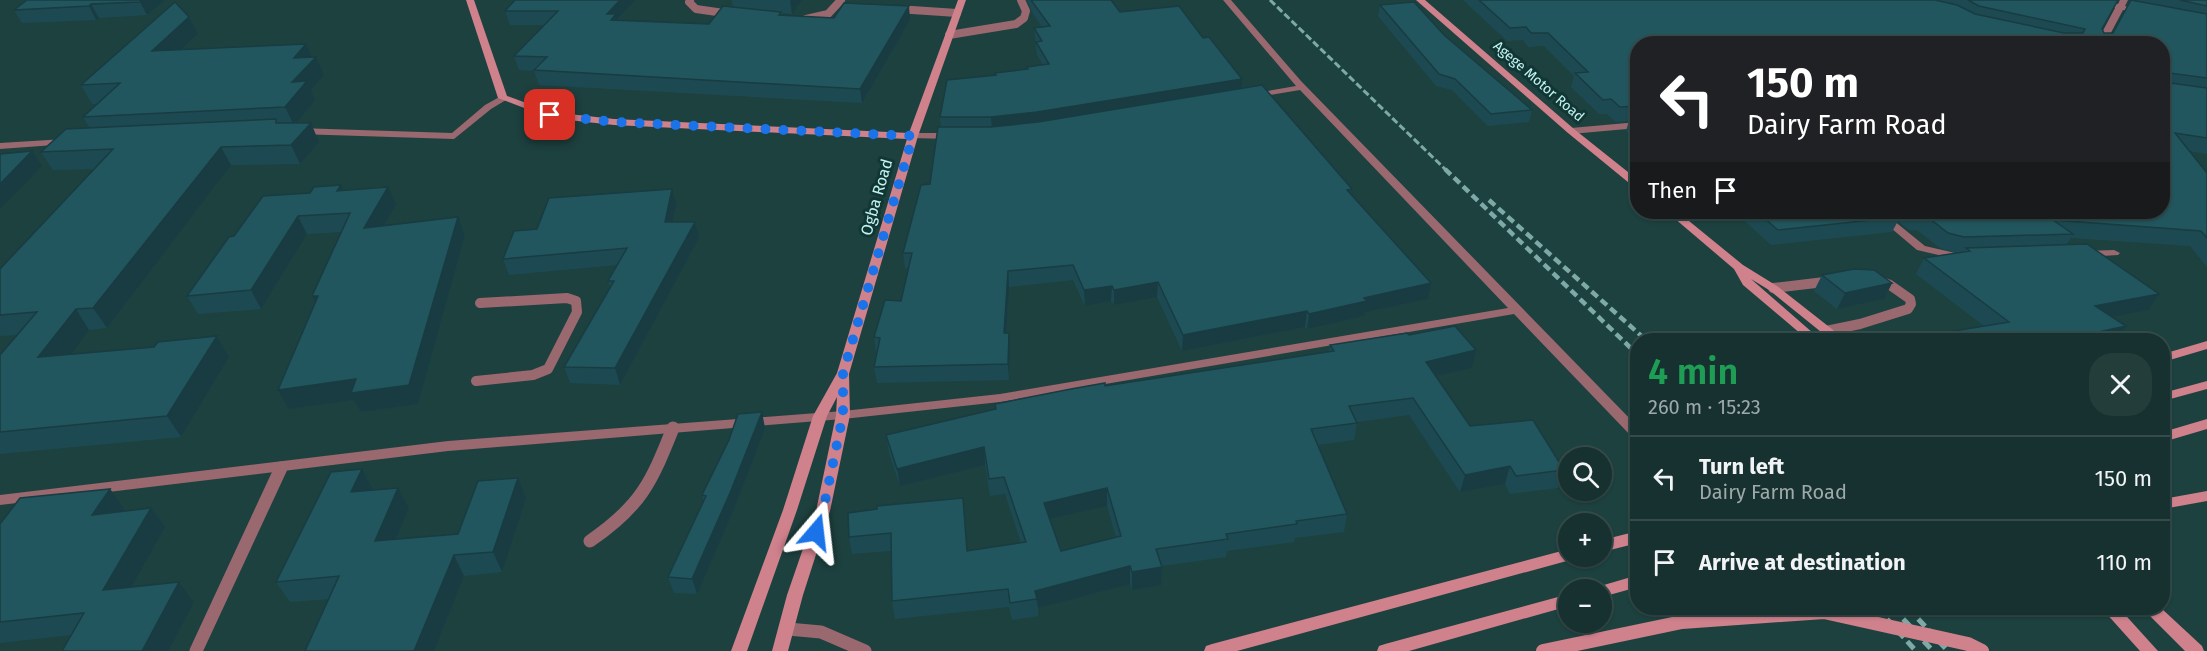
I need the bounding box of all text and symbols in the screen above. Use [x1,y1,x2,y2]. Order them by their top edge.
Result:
street label: Agege Motor Road [1490,37,1587,125]
text: 150 m [1747,58,1859,108]
icon: left [1648,60,1726,138]
pin [524,89,575,140]
icon: arrive [533,98,566,131]
text: Dairy Farm Road [1747,109,1947,141]
street label: Ogba Road [857,157,896,238]
icon: arrive [1709,174,1742,207]
text: Then [1648,177,1697,204]
text: 4 min [1648,350,1738,394]
button: close [2089,353,2152,416]
text: 260 m · 15:23 [1648,395,1761,419]
map controls [1558,447,1612,633]
button: search [1558,447,1612,501]
text: Turn left [1699,453,1784,480]
icon: left [1648,462,1681,495]
text: 150 m [2094,465,2152,492]
text: Dairy Farm Road [1699,480,1847,504]
position arrow [784,500,848,564]
button: + [1558,513,1612,567]
icon: arrive [1648,546,1681,579]
text: Arrive at destination [1699,549,1906,576]
text: 110 m [2096,549,2152,576]
button: − [1558,579,1612,633]

